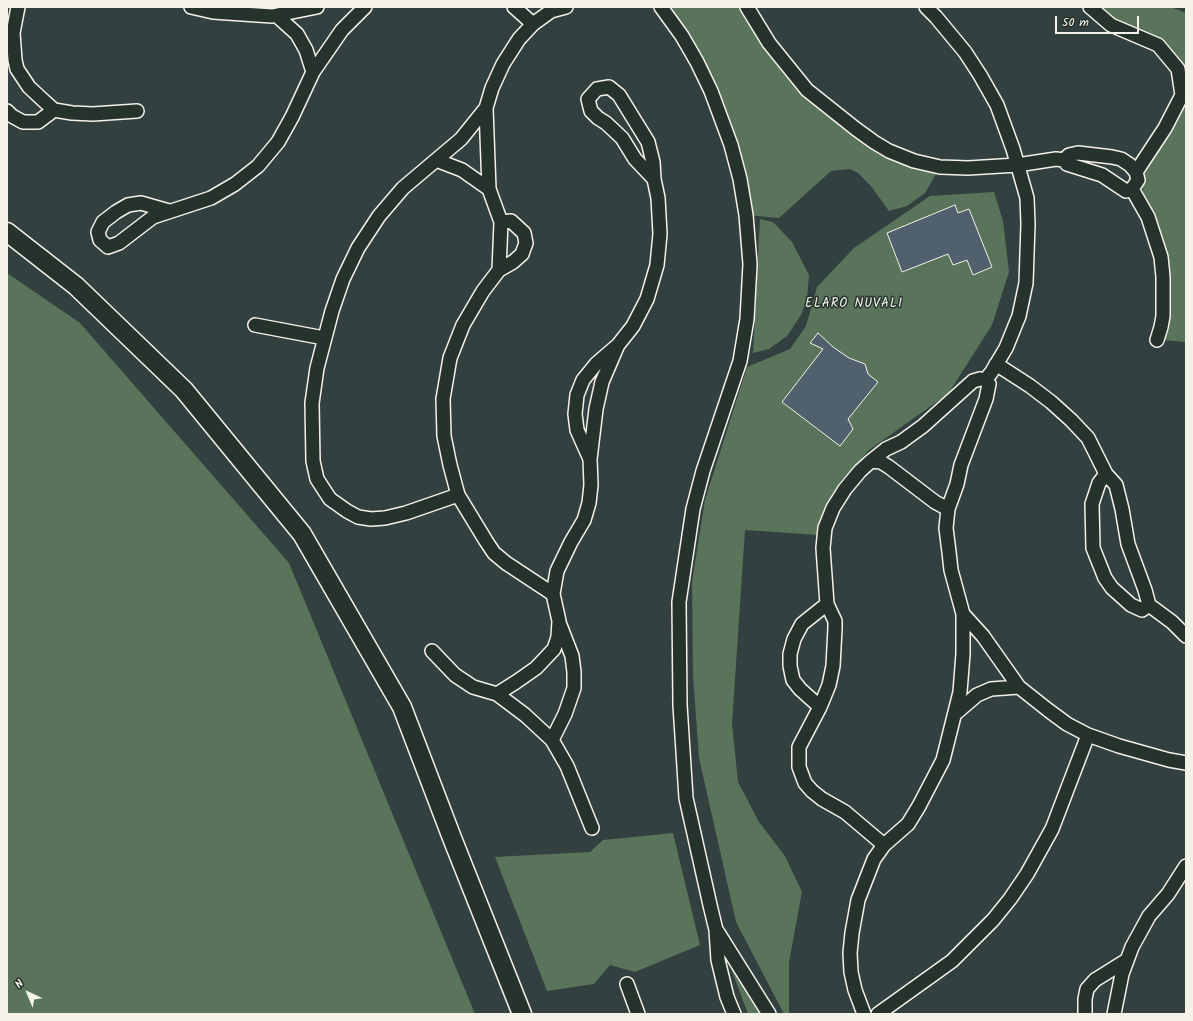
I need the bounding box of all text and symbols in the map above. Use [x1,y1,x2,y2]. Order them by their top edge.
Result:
scale bar [1057,8,1141,34]
text: 50 m [1062,13,1089,32]
district label: ELARO NUVALI [805,297,903,313]
north arrow [8,973,48,1013]
text: N [11,975,28,993]

